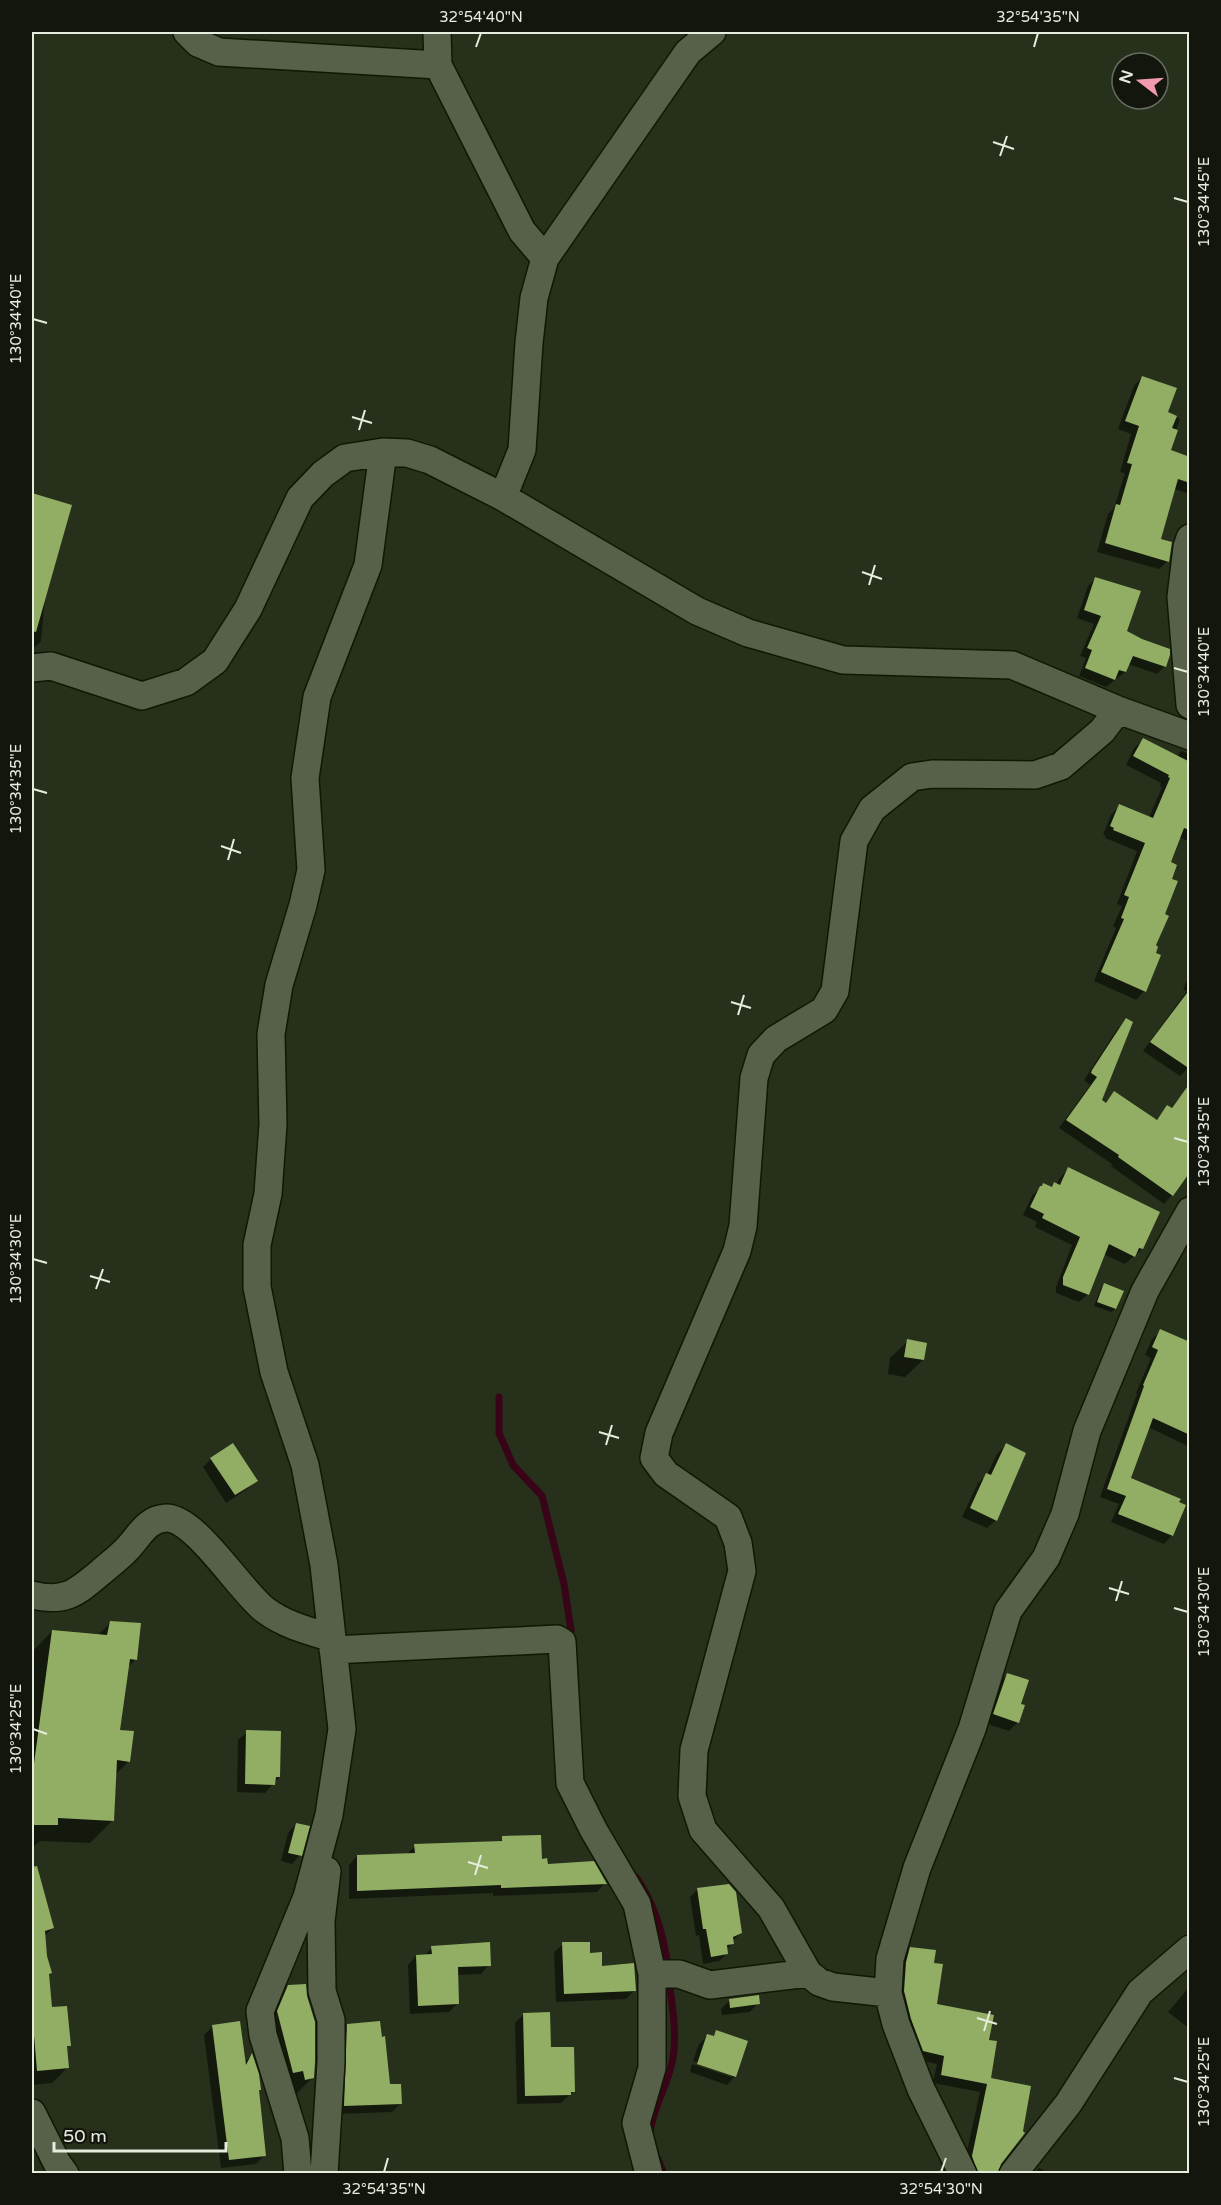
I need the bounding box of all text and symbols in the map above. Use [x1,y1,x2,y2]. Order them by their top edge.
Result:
text: 32°54'40"N [439,8,523,26]
text: 32°54'35"N [996,8,1080,26]
north arrow [1110,51,1170,111]
text: N [1115,68,1138,86]
text: 130°34'45"E [1195,157,1213,247]
text: 130°34'40"E [7,274,25,364]
text: 130°34'40"E [1195,627,1213,717]
text: 130°34'35"E [7,744,25,834]
text: 130°34'35"E [1195,1097,1213,1187]
text: 130°34'30"E [7,1214,25,1304]
text: 130°34'30"E [1195,1567,1213,1657]
text: 130°34'25"E [7,1684,25,1774]
text: 130°34'25"E [1195,2037,1213,2127]
scale bar [54,2115,226,2153]
text: 50 m [63,2125,107,2147]
text: 32°54'35"N [342,2180,426,2198]
text: 32°54'30"N [899,2180,983,2198]

